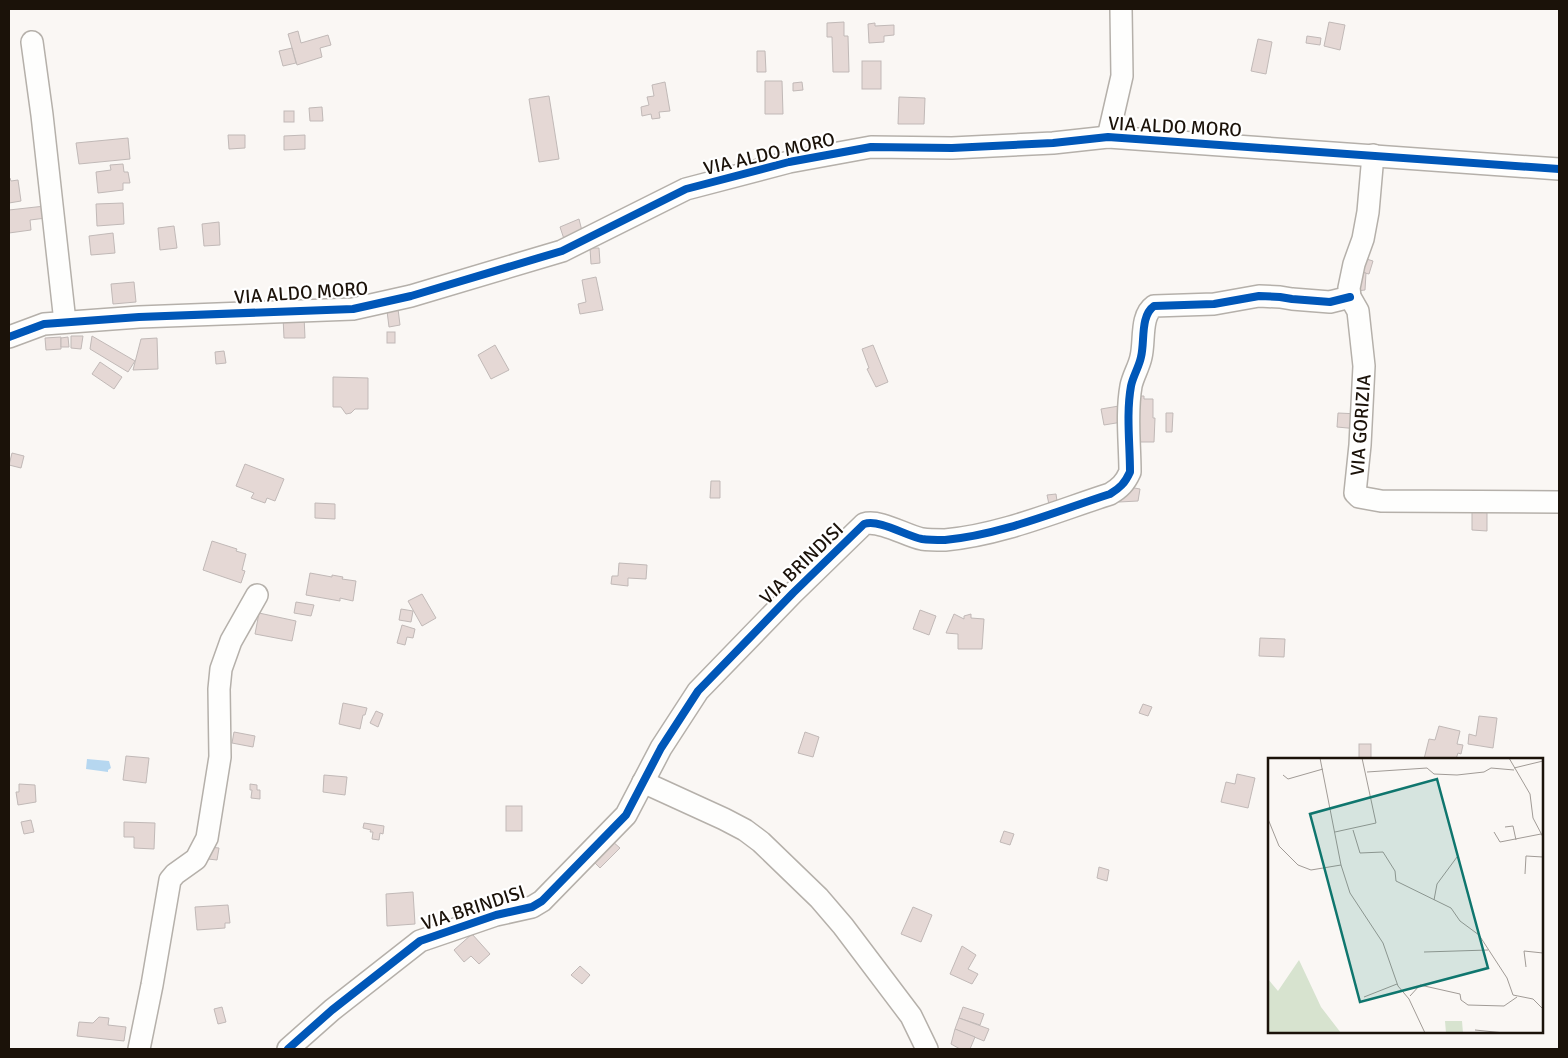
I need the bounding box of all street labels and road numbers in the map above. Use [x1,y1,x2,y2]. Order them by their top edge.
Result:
street label: VIA ALDO MORO [1107,112,1243,142]
street label: VIA ALDO MORO [701,127,837,181]
street label: VIA ALDO MORO [233,276,369,310]
street label: VIA GORIZIA [1345,373,1377,477]
street label: VIA BRINDISI [755,518,849,610]
street label: VIA BRINDISI [418,880,528,936]

